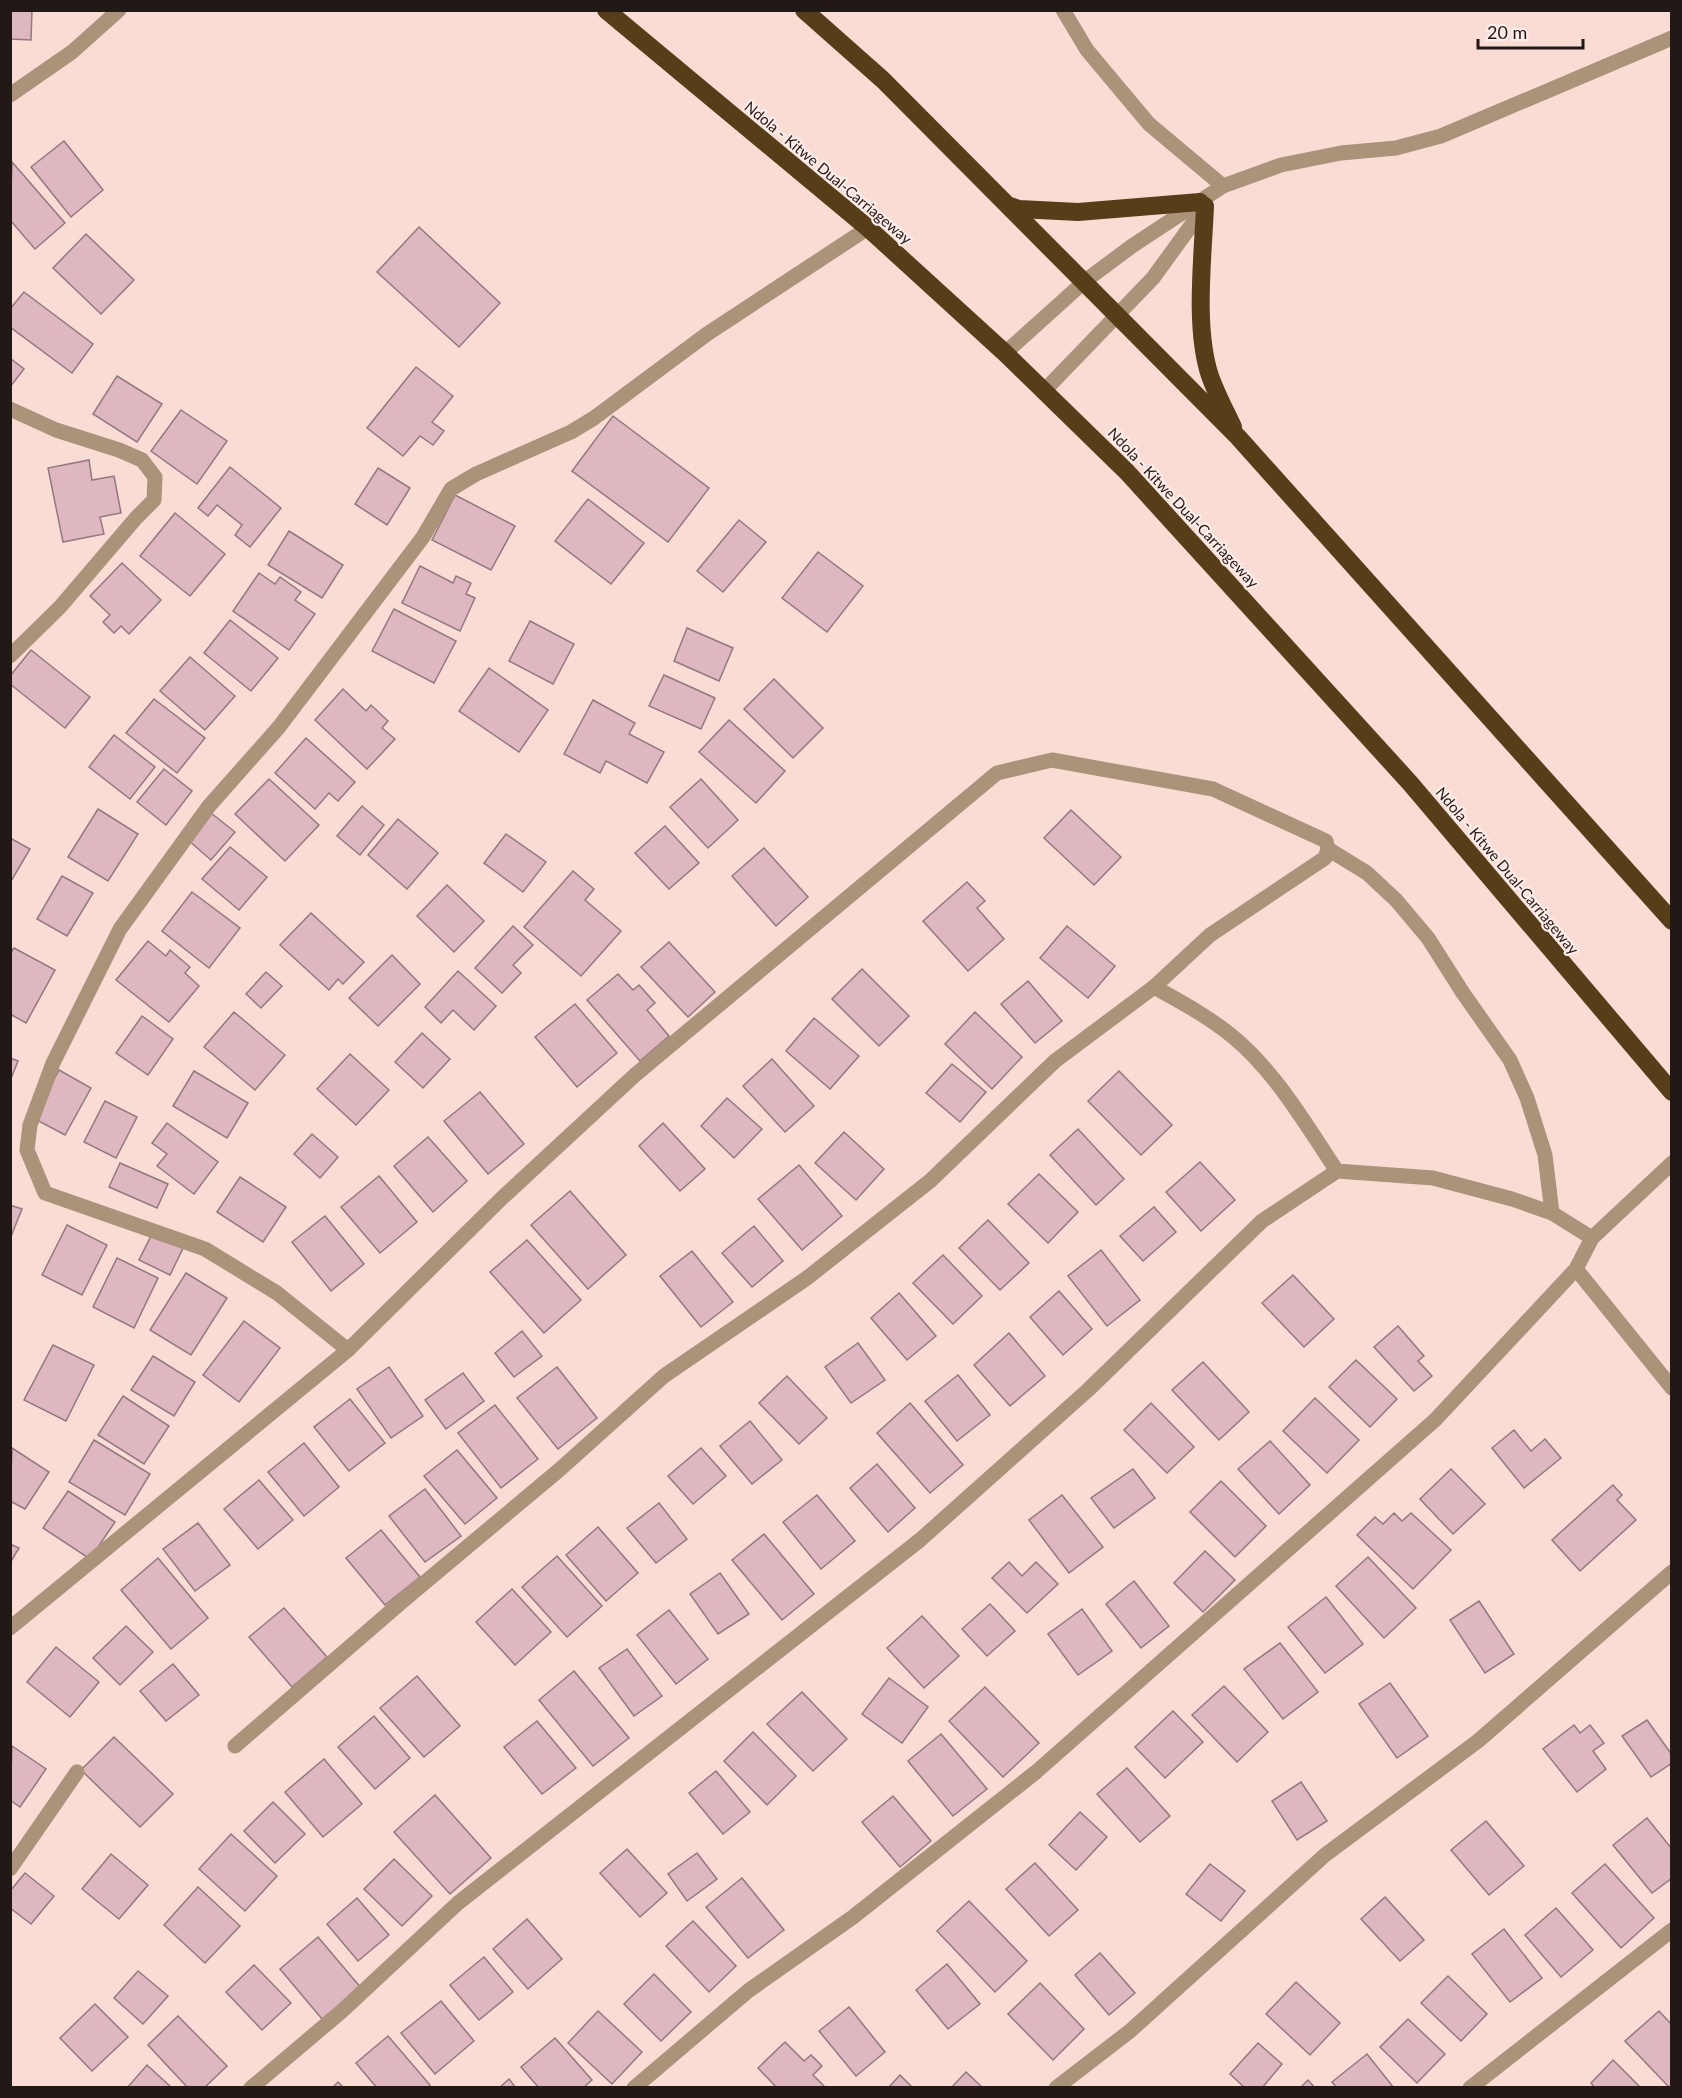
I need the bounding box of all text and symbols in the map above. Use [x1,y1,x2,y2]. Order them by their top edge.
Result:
scale bar [1478,12,1583,50]
text: 20 m [1487,21,1527,43]
street label: Ndola - Kitwe Dual-Carriageway [741,97,916,248]
street label: Ndola - Kitwe Dual-Carriageway [1105,423,1263,591]
street label: Ndola - Kitwe Dual-Carriageway [1433,783,1583,958]

